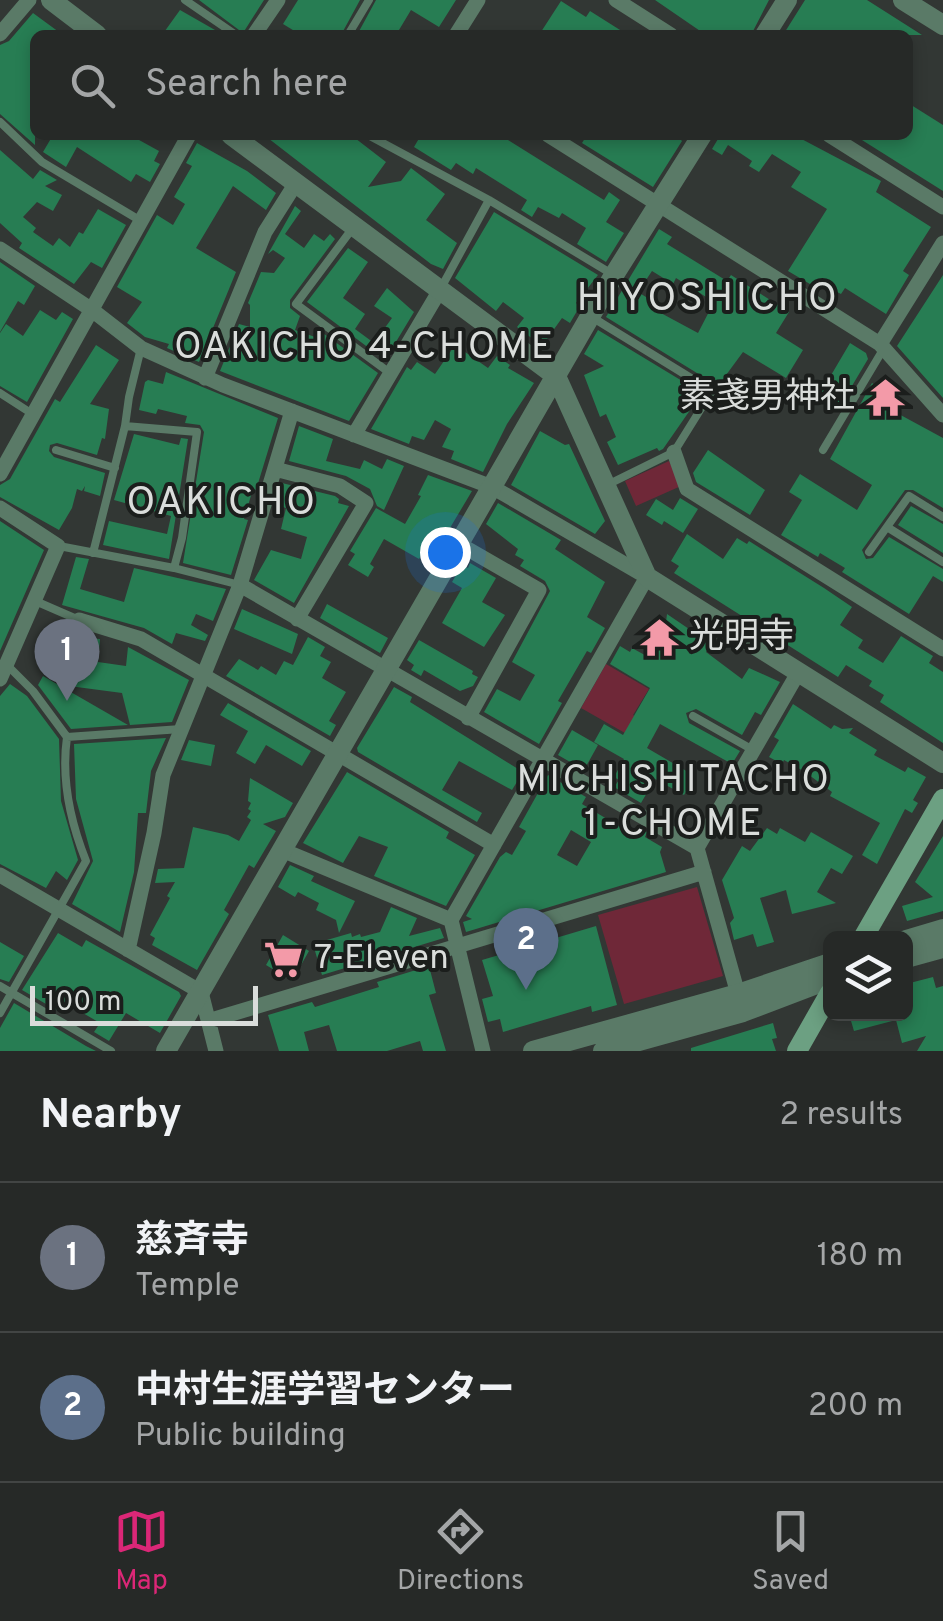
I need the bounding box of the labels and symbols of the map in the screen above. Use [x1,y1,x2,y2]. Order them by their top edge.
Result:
district label: HIYOSHICHO [576,275,840,325]
district label: OAKICHO 4-CHOME [174,324,556,373]
place label: 素戔男神社 [680,376,855,420]
temple icon: 素戔男神社 [864,377,906,419]
district label: OAKICHO [126,479,318,529]
your location [420,527,471,578]
place label: 光明寺 [689,616,794,660]
temple icon: 光明寺 [638,617,680,659]
pin: 1 [34,618,100,701]
district label: MICHISHITACHO 1-CHOME [516,757,832,850]
pin: 2 [494,908,558,990]
place label: 7-Eleven [314,937,449,981]
supermarket icon: 7-Eleven [263,938,305,980]
scale bar [30,981,258,1026]

